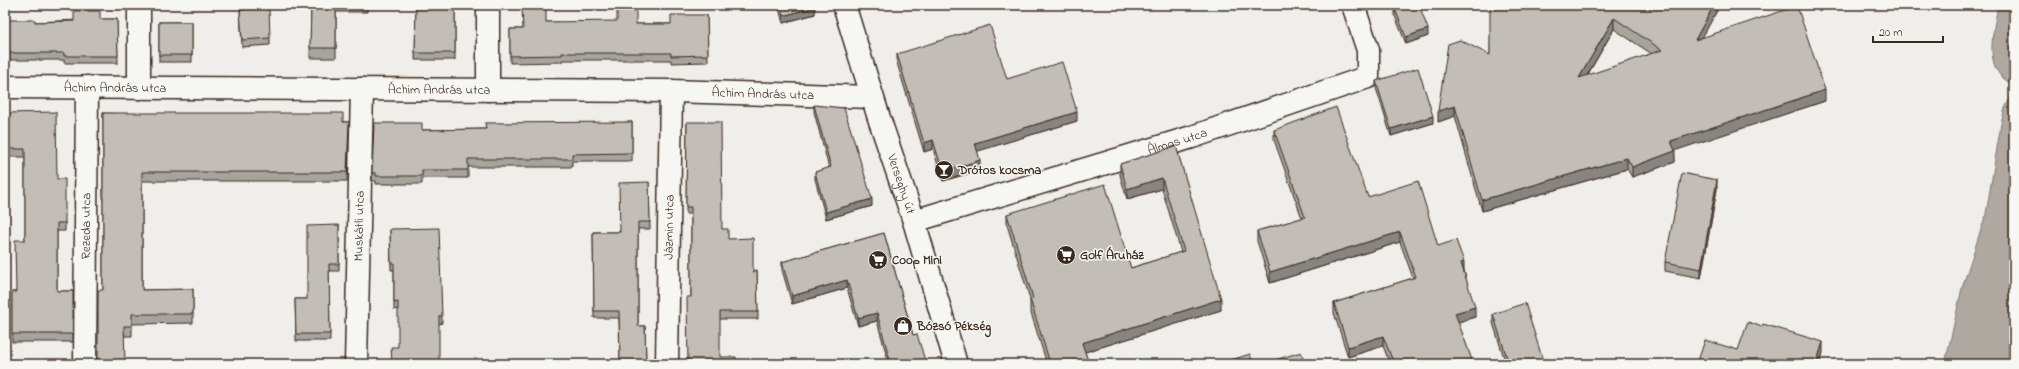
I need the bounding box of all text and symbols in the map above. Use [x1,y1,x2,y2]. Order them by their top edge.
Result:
scale bar [1873,18,1943,44]
text: 20 m [1879,24,1902,42]
street label: Áchim András utca [64,78,166,97]
street label: Áchim András utca [388,80,490,99]
street label: Áchim András utca [711,83,814,105]
street label: Álmos utca [1145,123,1210,159]
street label: Verseghy út [882,151,921,217]
bar icon: Drótos kocsma [933,159,955,181]
place label: Drótos kocsma [957,161,1041,180]
street label: Muskátli utca [349,190,369,262]
street label: Rezeda utca [76,193,96,259]
street label: Jázmin utca [659,194,679,260]
supermarket icon: Golf Áruház [1055,244,1077,266]
place label: Golf Áruház [1080,246,1144,265]
supermarket icon: Coop Mini [867,249,889,271]
place label: Coop Mini [892,251,942,270]
shop icon: Bózsó Pékség [892,315,914,337]
place label: Bózsó Pékség [916,317,991,338]

